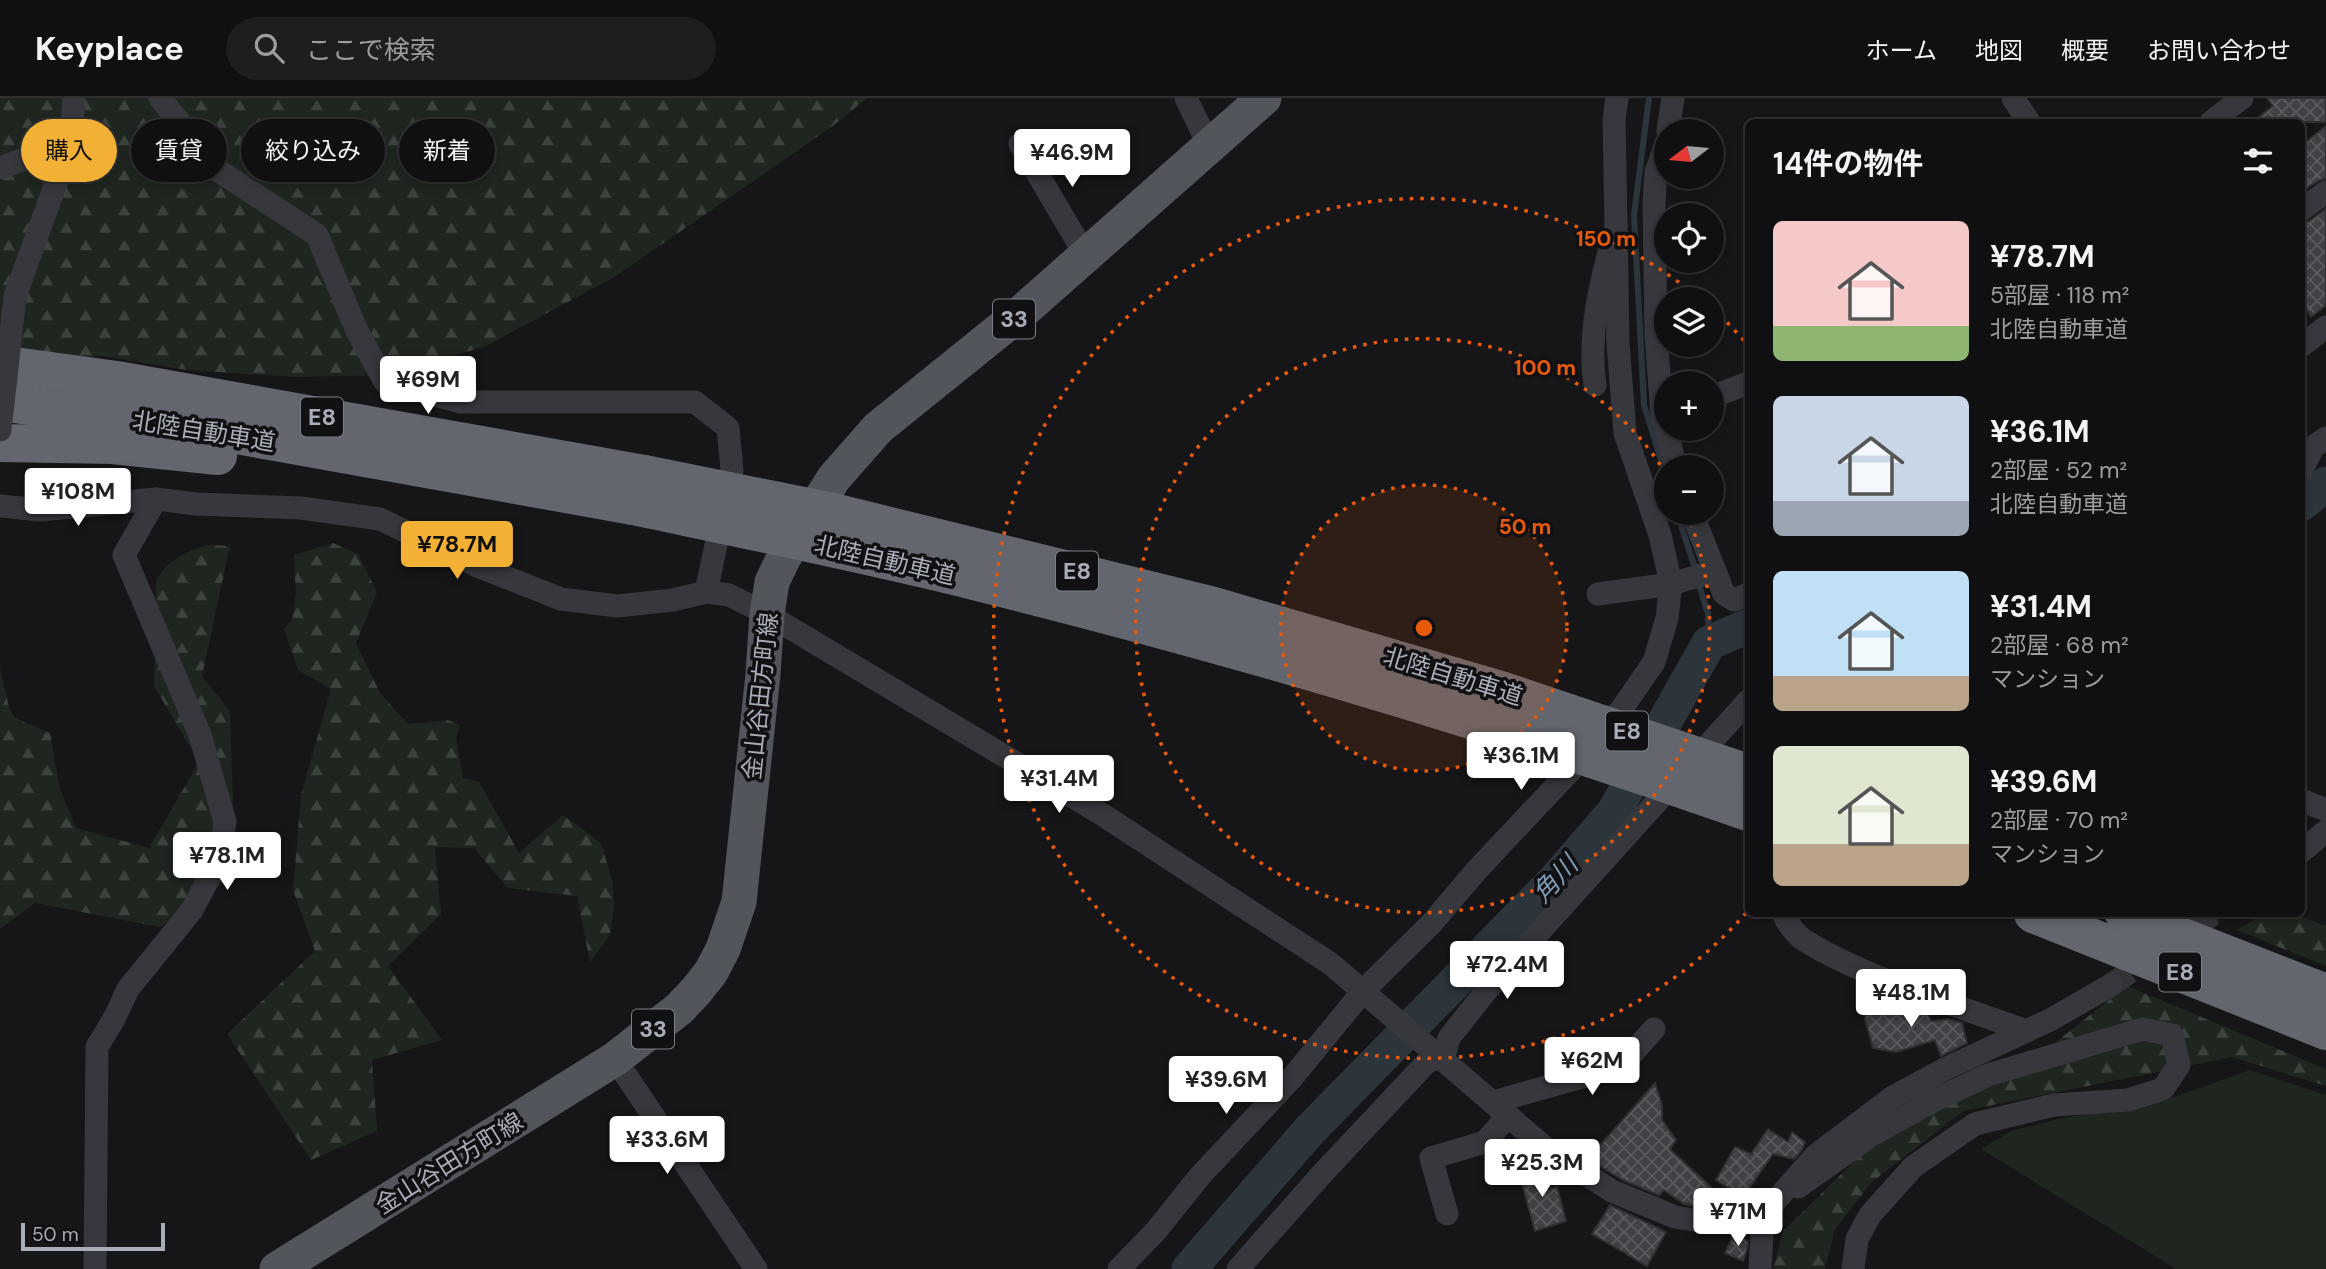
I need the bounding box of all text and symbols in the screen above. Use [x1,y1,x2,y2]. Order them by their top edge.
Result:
search box [226,17,716,80]
text: Keyplace [35,27,184,70]
icon: search [250,29,288,67]
text: ここで検索 [306,33,436,67]
text: ホーム [1866,35,1937,66]
text: 地図 [1975,35,2023,66]
text: 概要 [2061,35,2109,66]
text: お問い合わせ [2147,35,2291,66]
chip: 購入 [21,119,117,182]
chip: 賃貸 [131,119,227,182]
chip: 絞り込み [241,119,385,182]
chip: 新着 [399,119,495,182]
north arrow [1654,119,1724,189]
map controls [1654,119,1724,525]
pin: ¥46.9M [1015,130,1129,189]
text: ¥46.9M [1030,137,1114,167]
icon: filters [2239,142,2277,180]
text: 14件の物件 [1773,144,1923,183]
button: locate [1654,203,1724,273]
text: 150 m [1576,225,1636,253]
text: ¥78.7M [1990,237,2095,276]
icon: home [1829,249,1913,333]
text: 5部屋 · 118 m² [1990,280,2129,310]
button: layers [1654,287,1724,357]
road number: 33 [993,300,1035,339]
text: 北陸自動車道 [1990,314,2128,344]
text: 100 m [1514,354,1576,382]
pin: ¥69M [387,356,469,416]
text: ¥69M [396,364,460,394]
button: + [1654,371,1724,441]
road number: E8 [301,398,343,436]
street label: 北陸自動車道 [130,404,278,458]
text: ¥36.1M [1990,412,2090,451]
icon: home [1829,424,1913,508]
button: − [1654,455,1724,525]
text: 2部屋 · 52 m² [1990,455,2127,485]
pin: ¥108M [29,468,127,528]
text: ¥108M [41,476,115,506]
text: 北陸自動車道 [1990,489,2128,519]
text: 50 m [1499,513,1551,541]
pin: ¥78.7M [400,522,514,581]
text: ¥78.7M [417,529,497,559]
street label: 北陸自動車道 [811,529,959,591]
road number: E8 [1056,551,1098,590]
text: ¥31.4M [1990,587,2092,626]
icon: home [1829,599,1913,683]
street label: 金山谷田方町線 [736,611,784,781]
centre of rings [1412,616,1436,640]
text: 2部屋 · 68 m² [1990,630,2129,660]
street label: 北陸自動車道 [1380,640,1526,712]
text: マンション [1990,664,2105,694]
road number: E8 [1606,712,1648,750]
pin: ¥36.1M [1464,732,1578,792]
text: ¥36.1M [1483,740,1559,770]
pin: ¥31.4M [1002,756,1116,815]
text: ¥39.6M [1990,762,2097,801]
text: ¥31.4M [1020,763,1098,793]
icon: home [1829,774,1913,858]
text: 2部屋 · 70 m² [1990,805,2128,835]
pin: ¥78.1M [170,832,284,892]
text: マンション [1990,839,2105,869]
text: ¥78.1M [189,840,265,870]
water label: 角川 [1525,846,1587,910]
pin: ¥72.4M [1450,942,1564,1001]
text: ¥72.4M [1466,949,1548,979]
road number: E8 [2159,952,2201,992]
pin: ¥48.1M [1854,970,1968,1029]
text: ¥48.1M [1872,977,1950,1007]
road number: 33 [632,1010,674,1048]
pin: ¥62M [1551,1038,1633,1097]
text: ¥62M [1561,1045,1623,1075]
pin: ¥39.6M [1169,1056,1283,1116]
text: ¥39.6M [1185,1064,1267,1094]
street label: 金山谷田方町線 [370,1105,528,1221]
pin: ¥33.6M [610,1116,724,1176]
text: ¥33.6M [626,1124,708,1154]
pin: ¥25.3M [1485,1140,1599,1199]
text: ¥25.3M [1501,1147,1583,1177]
pin: ¥71M [1697,1188,1779,1248]
text: ¥71M [1709,1196,1767,1226]
scale bar [21,1220,164,1252]
text: 50 m [32,1222,79,1247]

